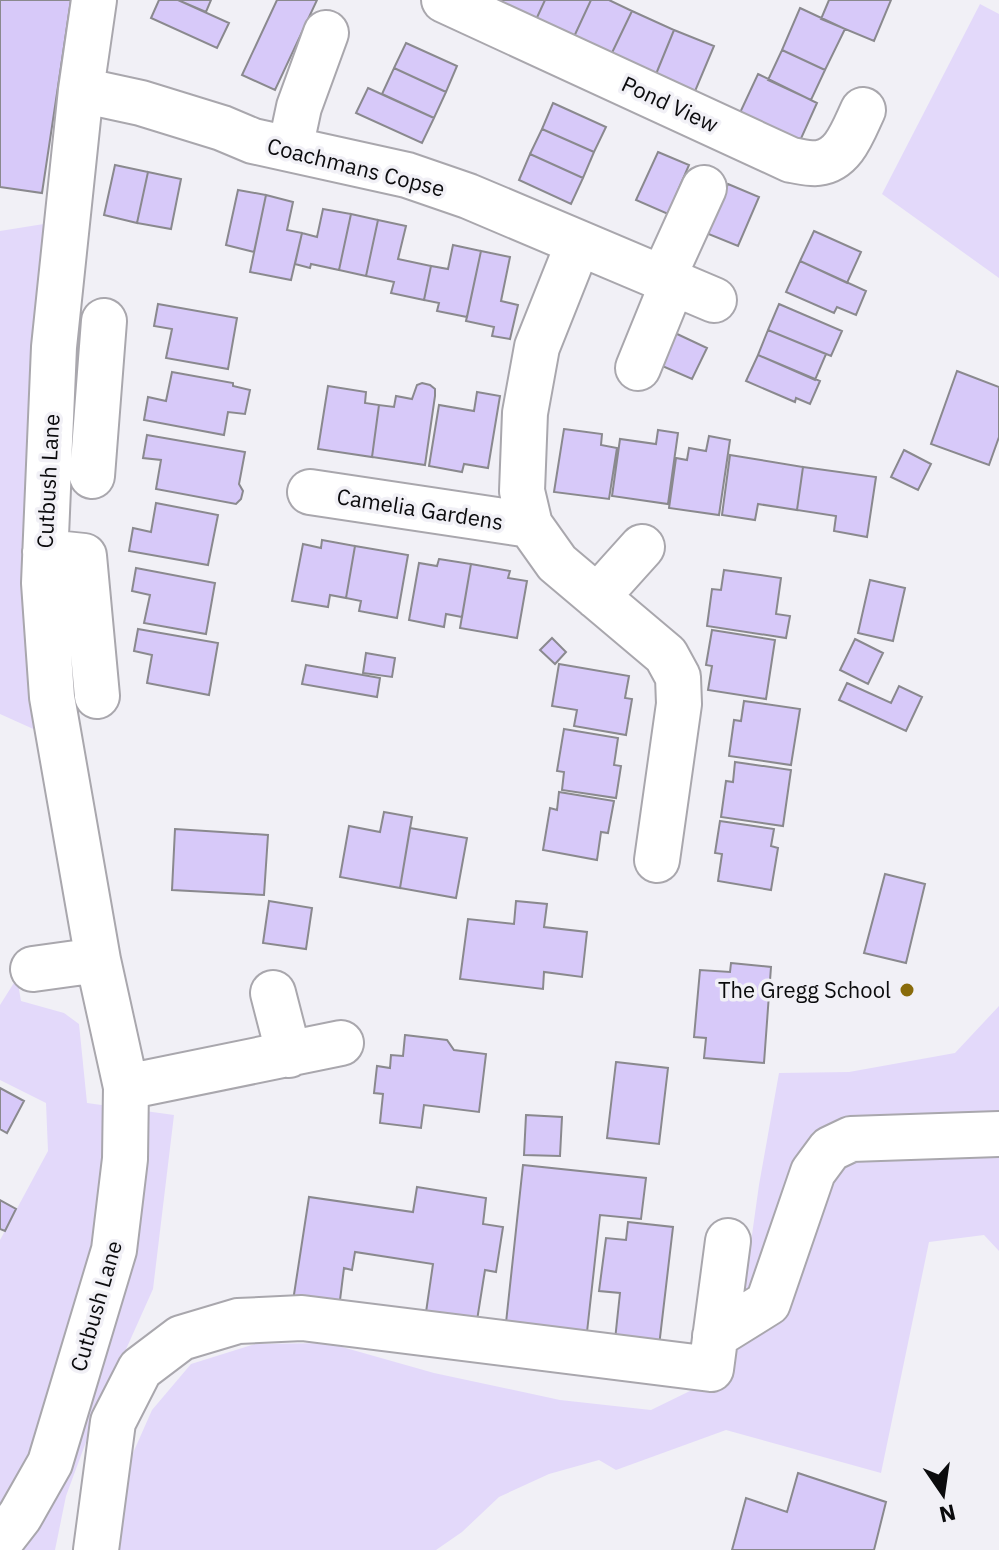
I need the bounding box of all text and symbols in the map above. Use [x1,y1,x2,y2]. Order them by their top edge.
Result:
street label: Pond View [617,69,723,139]
street label: Coachmans Copse [264,130,448,203]
street label: Cutbush Lane [29,413,66,549]
street label: Camelia Gardens [335,481,505,536]
place label: The Gregg School [718,975,891,1004]
marker: The Gregg School [898,981,916,999]
street label: Cutbush Lane [63,1237,128,1375]
north arrow [903,1454,983,1534]
text: N [937,1498,959,1530]

